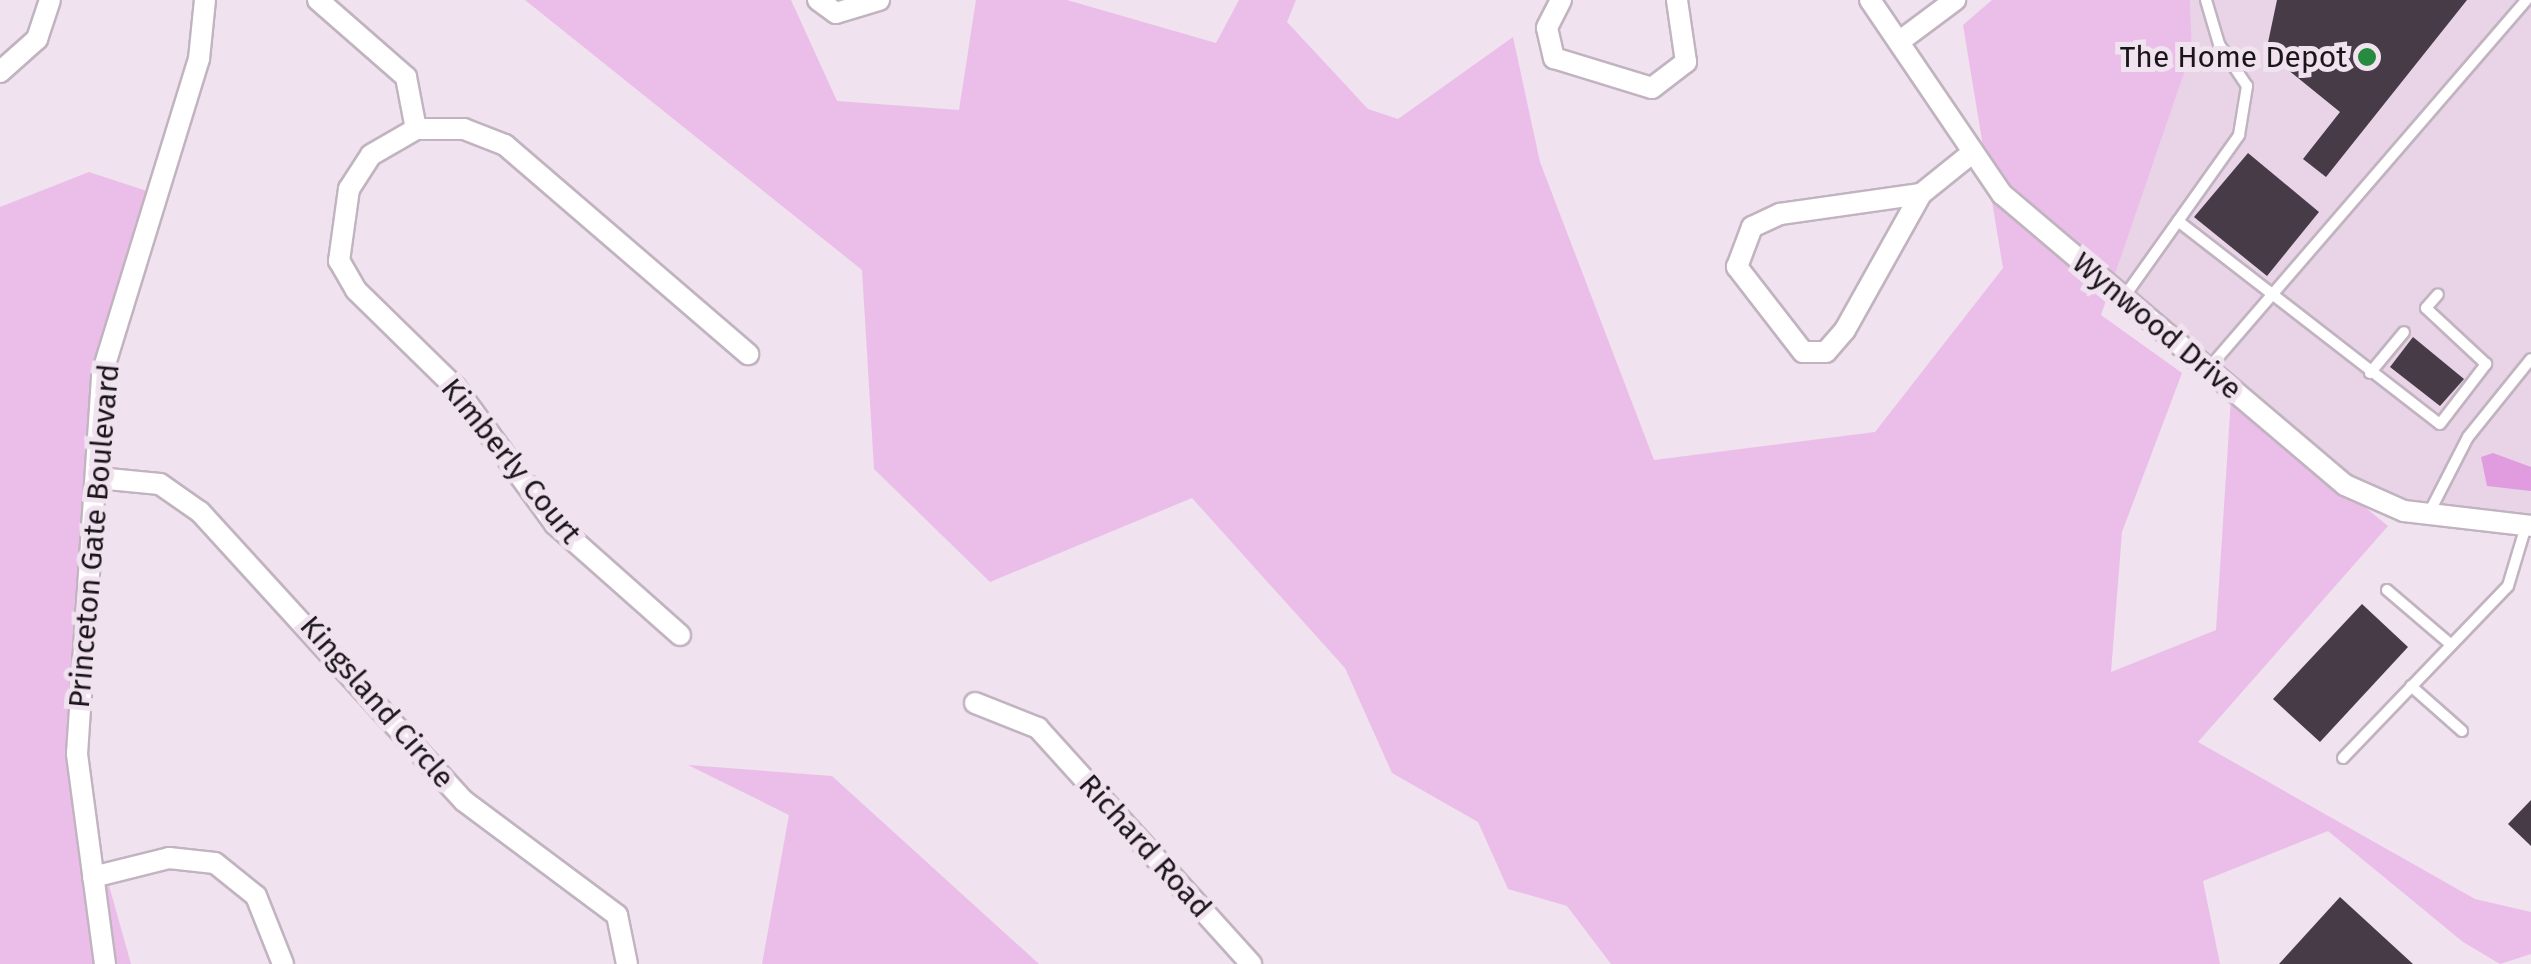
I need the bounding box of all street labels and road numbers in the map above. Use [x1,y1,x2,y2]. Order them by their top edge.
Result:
street label: Wynwood Drive [2065,245,2249,407]
street label: Princeton Gate Boulevard [61,362,127,710]
street label: Kimberly Court [433,371,589,551]
street label: Kingsland Circle [292,608,462,796]
street label: Richard Road [1071,767,1219,925]

